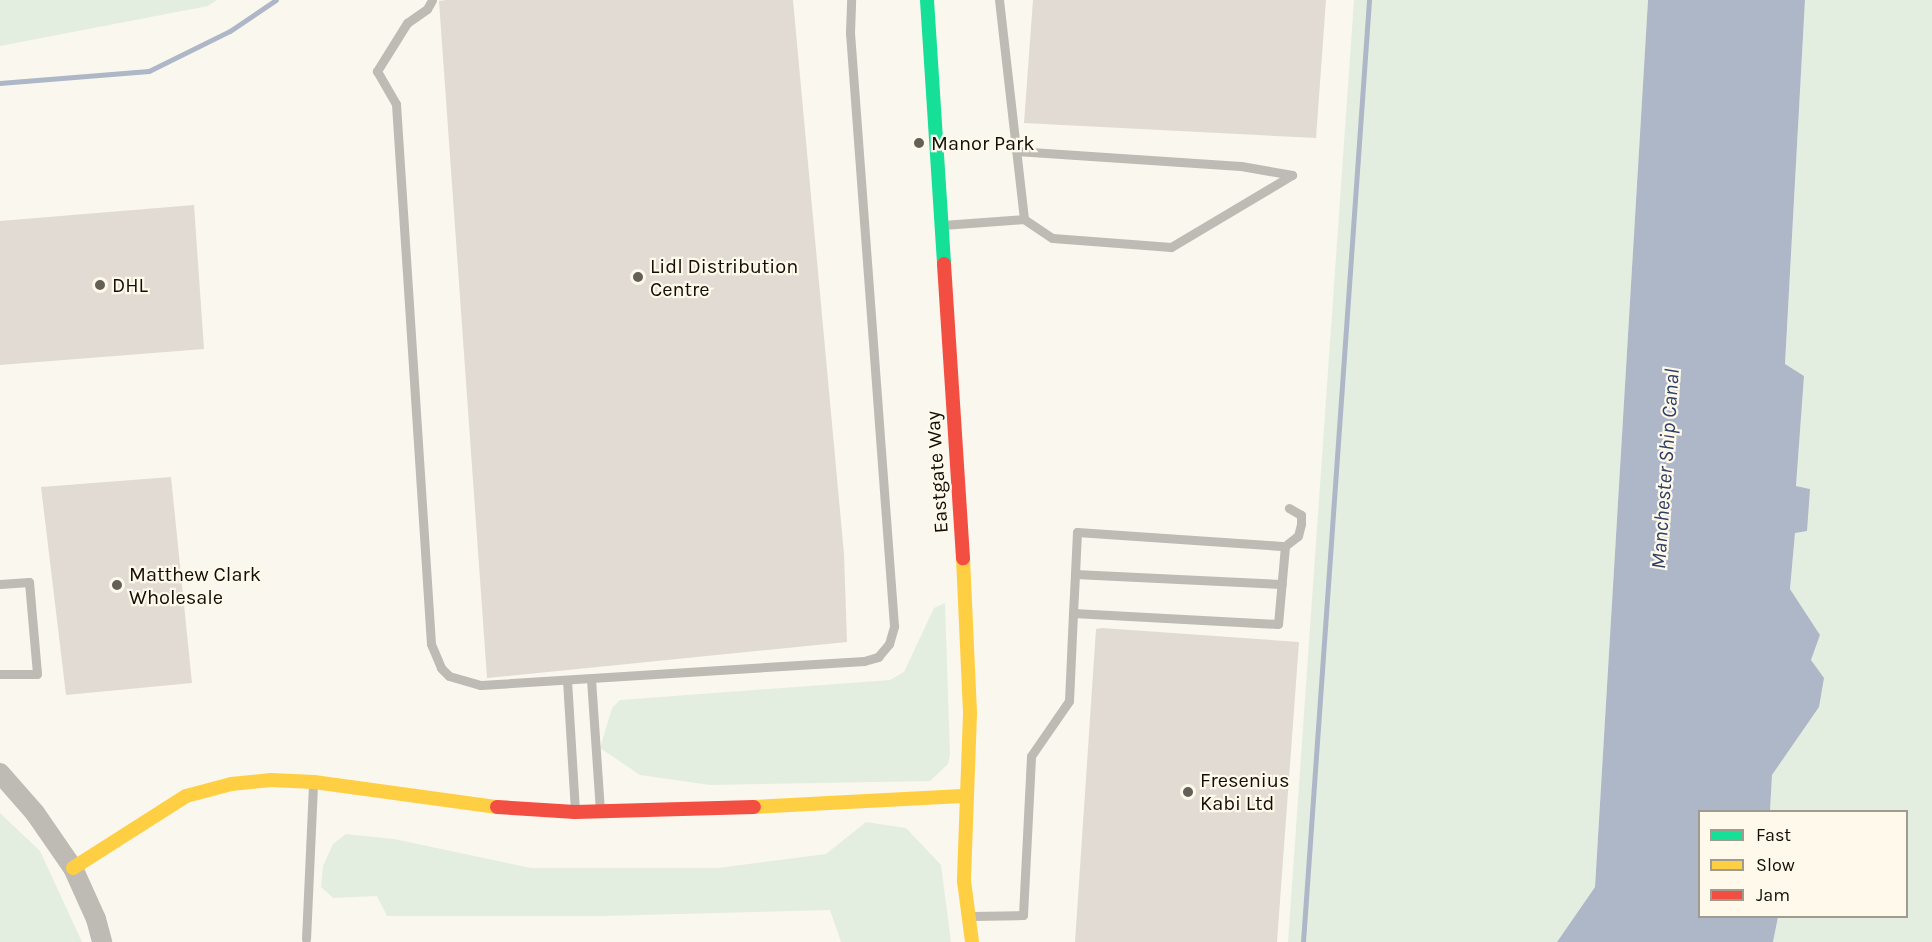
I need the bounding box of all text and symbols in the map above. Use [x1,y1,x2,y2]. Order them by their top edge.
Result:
place label: Manor Park [931,131,1035,155]
marker: Manor Park [912,136,926,150]
place label: Lidl Distribution Centre [650,254,798,301]
marker: Lidl Distribution Centre [631,270,645,284]
place label: DHL [112,273,148,297]
marker: DHL [93,278,107,292]
water label: Manchester Ship Canal [1645,368,1685,570]
street label: Eastgate Way [921,410,953,534]
place label: Matthew Clark Wholesale [129,562,261,609]
marker: Matthew Clark Wholesale [110,578,124,592]
place label: Fresenius Kabi Ltd [1200,768,1289,815]
marker: Fresenius Kabi Ltd [1181,785,1195,799]
legend [1698,810,1908,918]
text: Fast [1756,824,1791,846]
text: Slow [1756,854,1795,876]
text: Jam [1756,884,1790,906]

